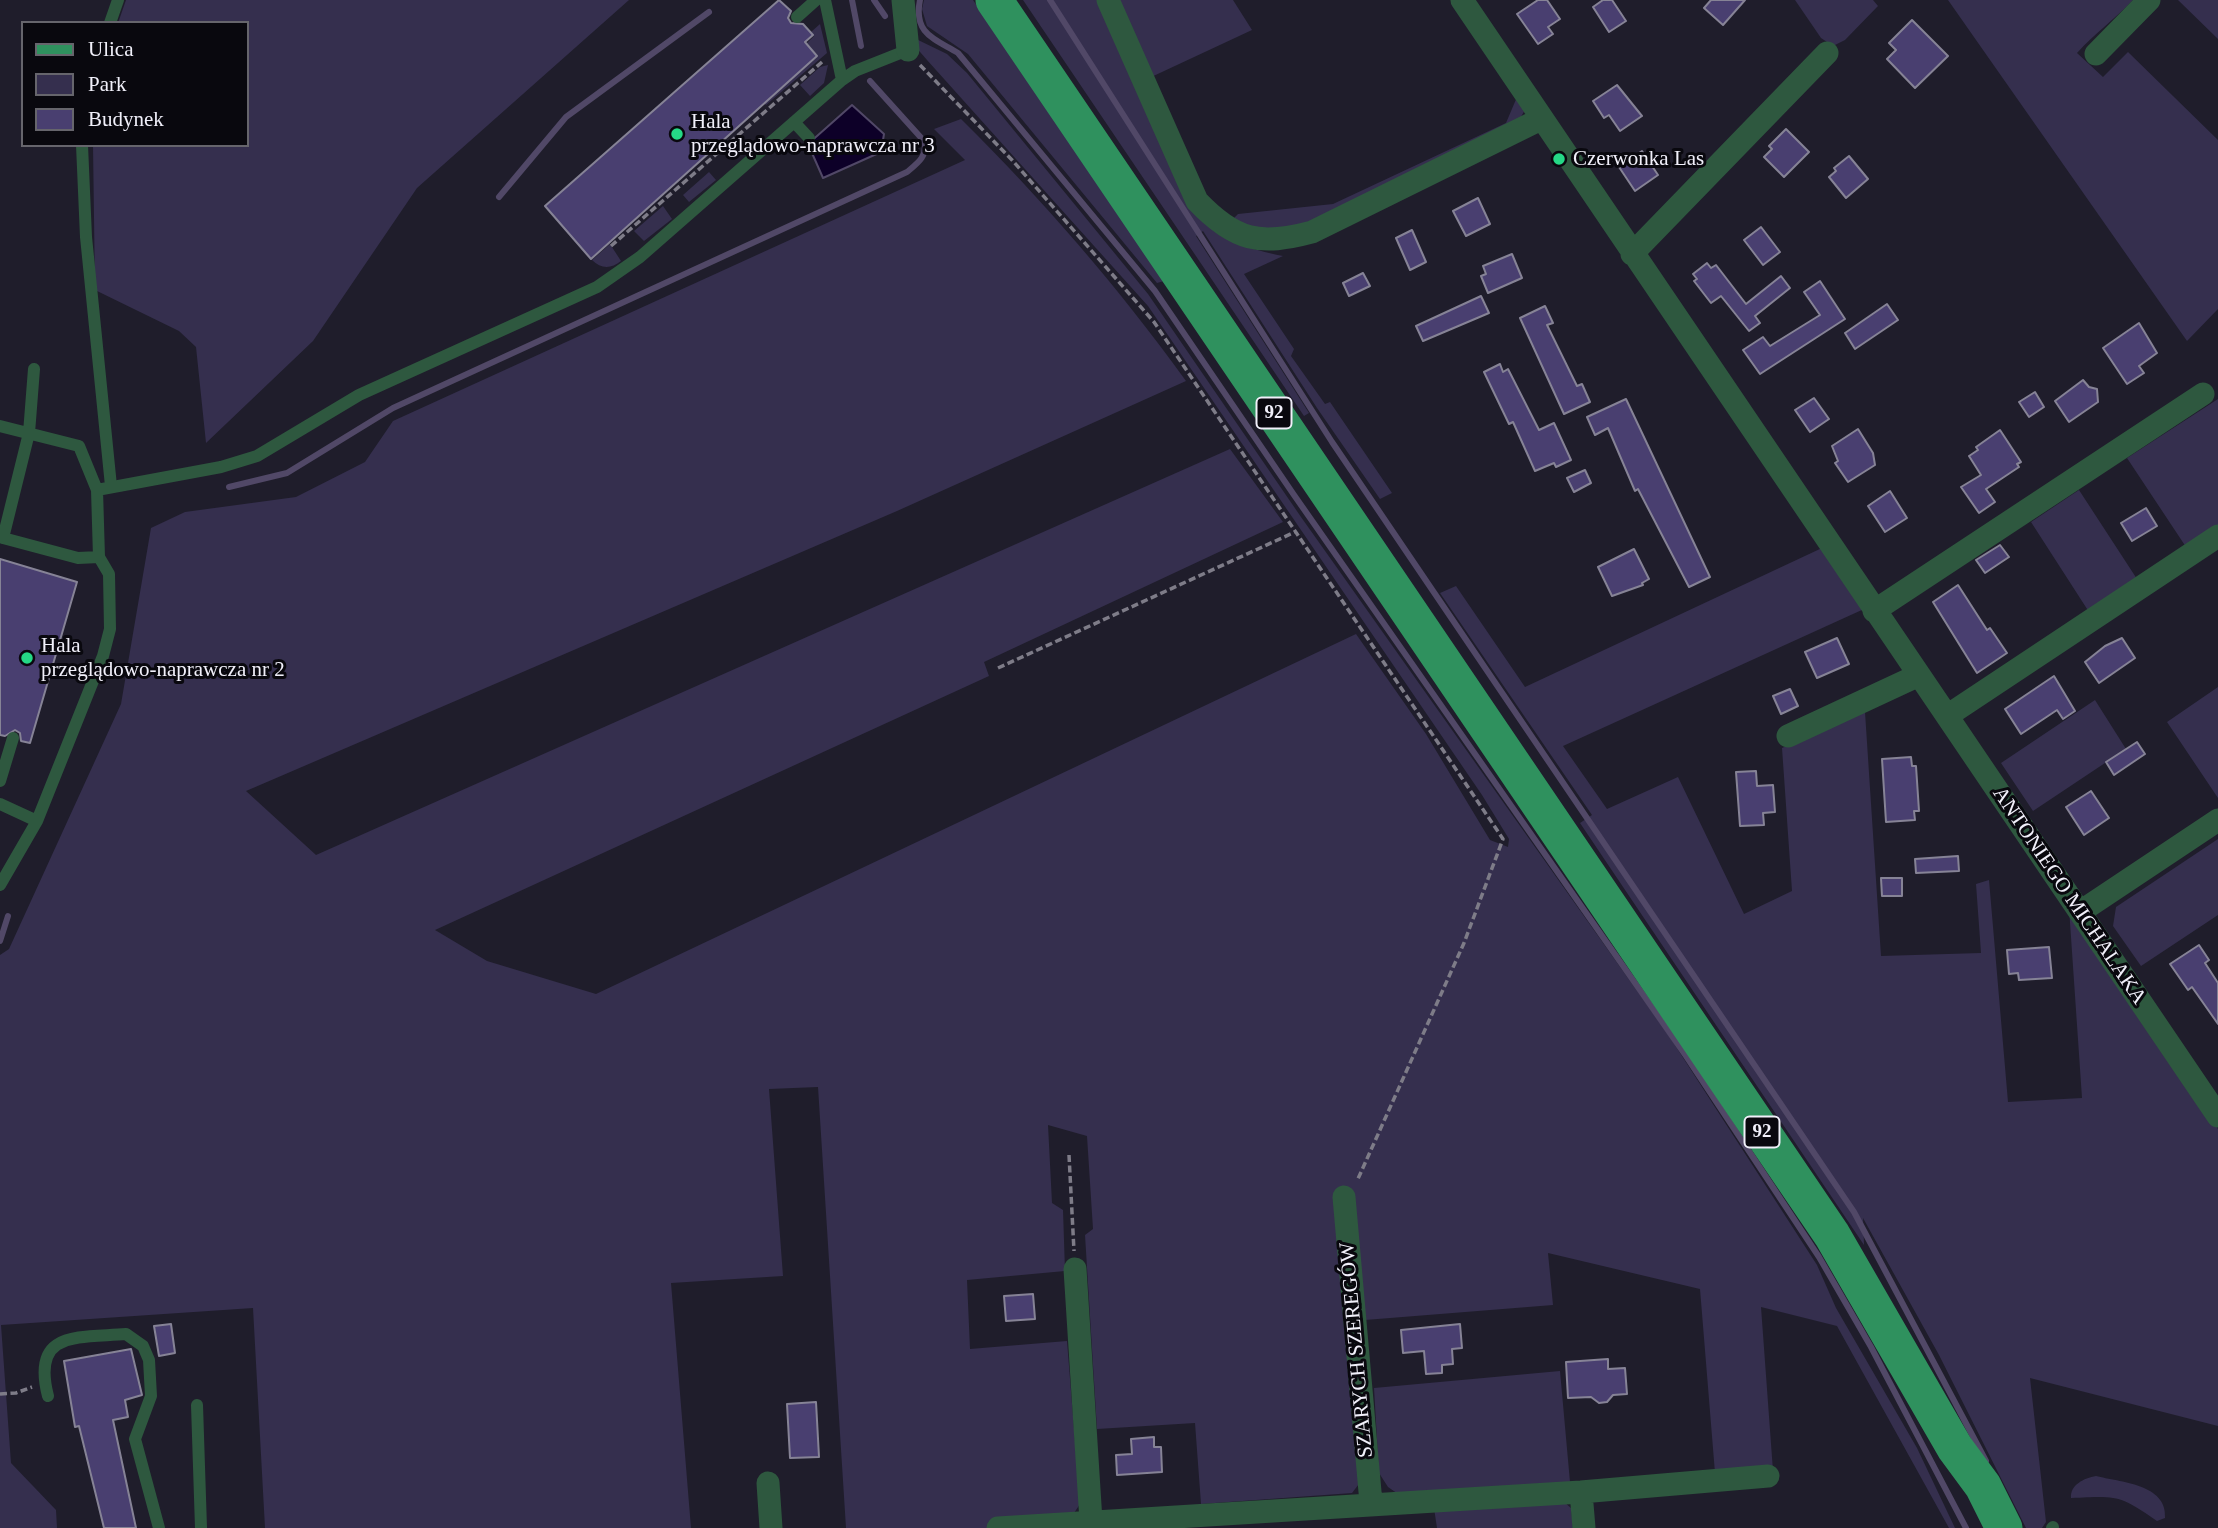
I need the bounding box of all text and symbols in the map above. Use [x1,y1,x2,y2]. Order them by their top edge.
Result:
legend [21,21,248,147]
text: Ulica [88,37,133,61]
text: Park [88,72,127,96]
text: Budynek [88,107,164,131]
place label: Hala przeglądowo-naprawcza nr 3 [691,109,935,159]
marker: Hala przeglądowo-naprawcza nr 3 [669,126,685,142]
place label: Czerwonka Las [1573,146,1704,172]
marker: Czerwonka Las [1551,151,1567,167]
road number: 92 [1256,398,1292,428]
place label: Hala przeglądowo-naprawcza nr 2 [41,633,285,683]
marker: Hala przeglądowo-naprawcza nr 2 [19,650,35,666]
street label: ANTONIEGO MICHALAKA [1987,782,2151,1010]
road number: 92 [1744,1116,1780,1148]
street label: SZARYCH SZEREGÓW [1335,1241,1379,1459]

